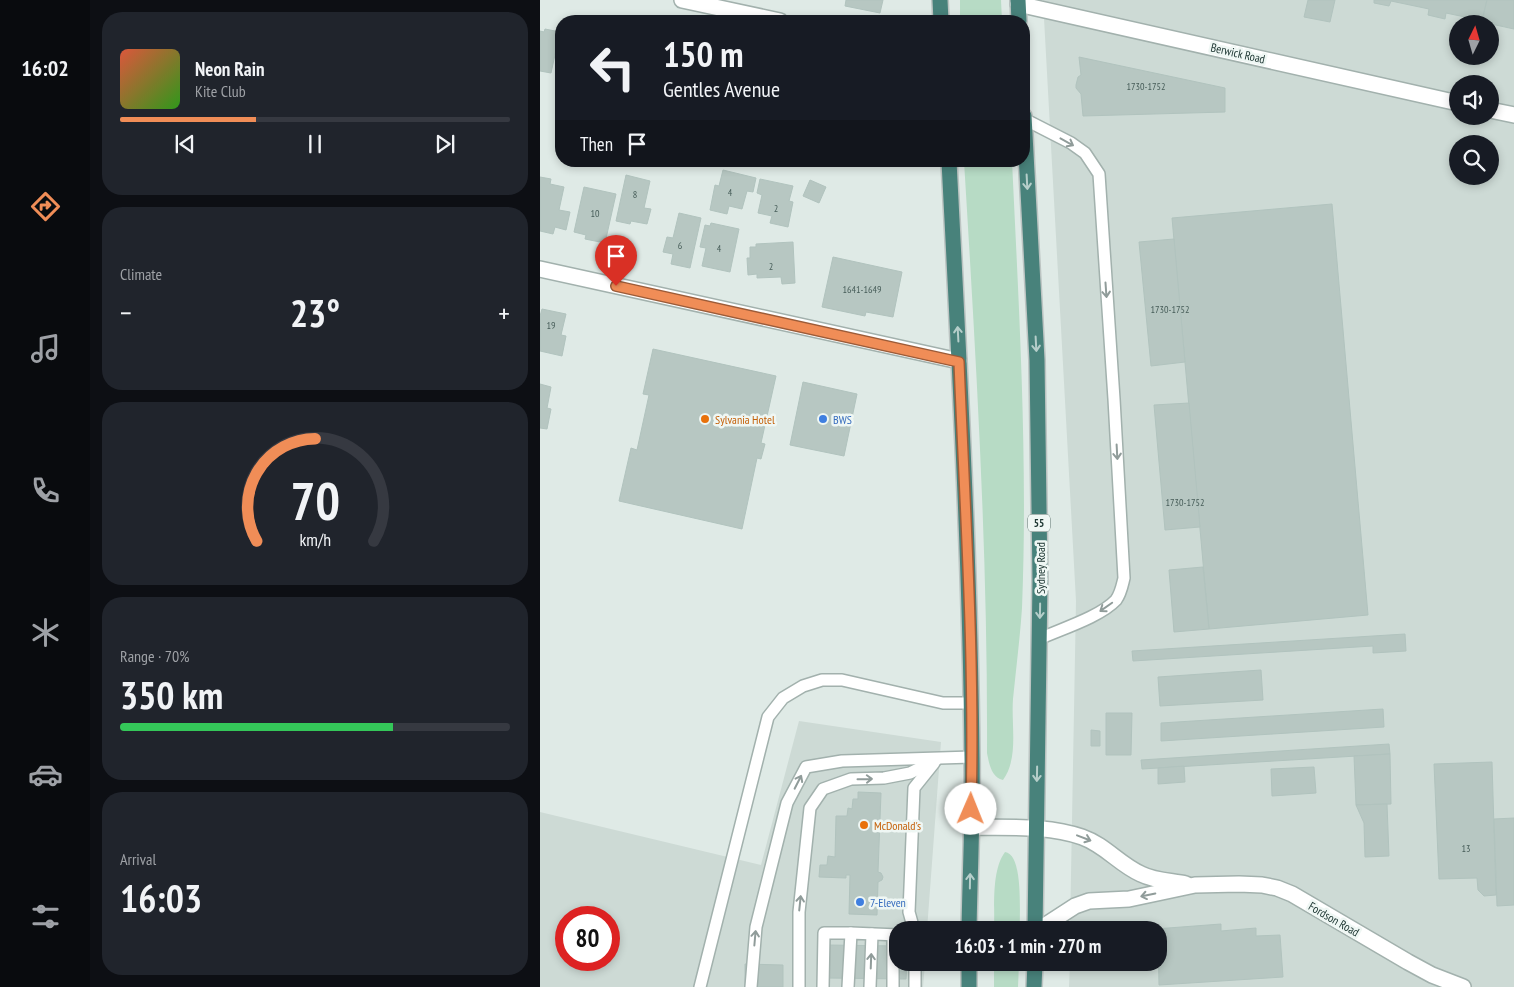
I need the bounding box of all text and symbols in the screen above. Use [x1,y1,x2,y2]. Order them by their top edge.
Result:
north arrow [1449,15,1499,65]
map controls [1449,15,1499,185]
text: 150 m [663,31,744,77]
icon: left [580,35,645,100]
street label: Berwick Road [1209,39,1267,67]
text: 16:02 [21,54,69,82]
text: Neon Rain [195,57,264,81]
text: Gentles Avenue [663,75,780,103]
button: sound [1449,75,1499,125]
house number: 1730-1752 [1127,80,1165,93]
text: Kite Club [195,81,246,101]
icon: previous [171,130,199,158]
icon: pause [301,130,329,158]
icon: next [431,130,459,158]
icon: arrive [623,130,651,158]
text: Then [580,132,613,156]
button: search [1449,135,1499,185]
one-way arrow [1059,138,1074,147]
one-way arrow [1023,173,1032,189]
house number: 4 [728,186,733,199]
house number: 8 [633,188,637,201]
icon: directions [28,189,63,224]
house number: 2 [774,202,778,215]
house number: 10 [591,207,600,220]
pin [595,235,637,286]
house number: 6 [678,239,683,252]
icon: arrive [602,242,630,270]
house number: 4 [717,242,722,255]
house number: 2 [769,260,773,273]
text: Climate [120,264,162,284]
one-way arrow [1101,281,1111,297]
house number: 1641-1649 [843,283,881,296]
text: 23° [290,288,340,337]
text: − [120,294,132,331]
text: + [498,294,510,331]
house number: 1730-1752 [1151,303,1189,316]
house number: 19 [547,319,556,332]
one-way arrow [953,326,962,342]
icon: music [28,331,63,366]
one-way arrow [1031,336,1040,352]
place label: Sylvania Hotel [715,412,775,427]
place label: BWS [833,412,852,427]
marker: Sylvania Hotel [699,413,711,425]
marker: BWS [817,413,829,425]
one-way arrow [1112,443,1121,459]
text: 70 [290,467,340,534]
icon: phone [28,473,63,508]
house number: 1730-1752 [1166,496,1204,509]
road number: 55 [1028,514,1050,532]
text: km/h [299,528,331,551]
street label: Sydney Road [1033,542,1048,594]
one-way arrow [1099,602,1113,612]
one-way arrow [1035,603,1045,619]
icon: climate [28,615,63,650]
text: Range · 70% [120,646,189,666]
text: 350 km [120,670,223,719]
icon: car [28,757,63,792]
one-way arrow [1032,766,1042,782]
one-way arrow [857,774,873,783]
one-way arrow [793,775,803,790]
position arrow [944,782,996,834]
place label: McDonald's [874,818,921,833]
marker: McDonald's [858,819,870,831]
one-way arrow [1075,834,1091,843]
house number: 13 [1462,842,1471,855]
text: Arrival [120,849,156,869]
text: 16:03 [120,873,202,922]
one-way arrow [965,874,975,890]
one-way arrow [1140,891,1156,900]
place label: 7-Eleven [870,895,906,910]
one-way arrow [795,896,805,912]
marker: 7-Eleven [854,896,866,908]
street label: Fordson Road [1306,898,1362,940]
icon: filters [28,899,63,934]
speed limit sign: 80 [555,906,620,971]
one-way arrow [750,931,760,947]
text: 16:03 · 1 min · 270 m [955,934,1101,958]
one-way arrow [866,953,876,969]

